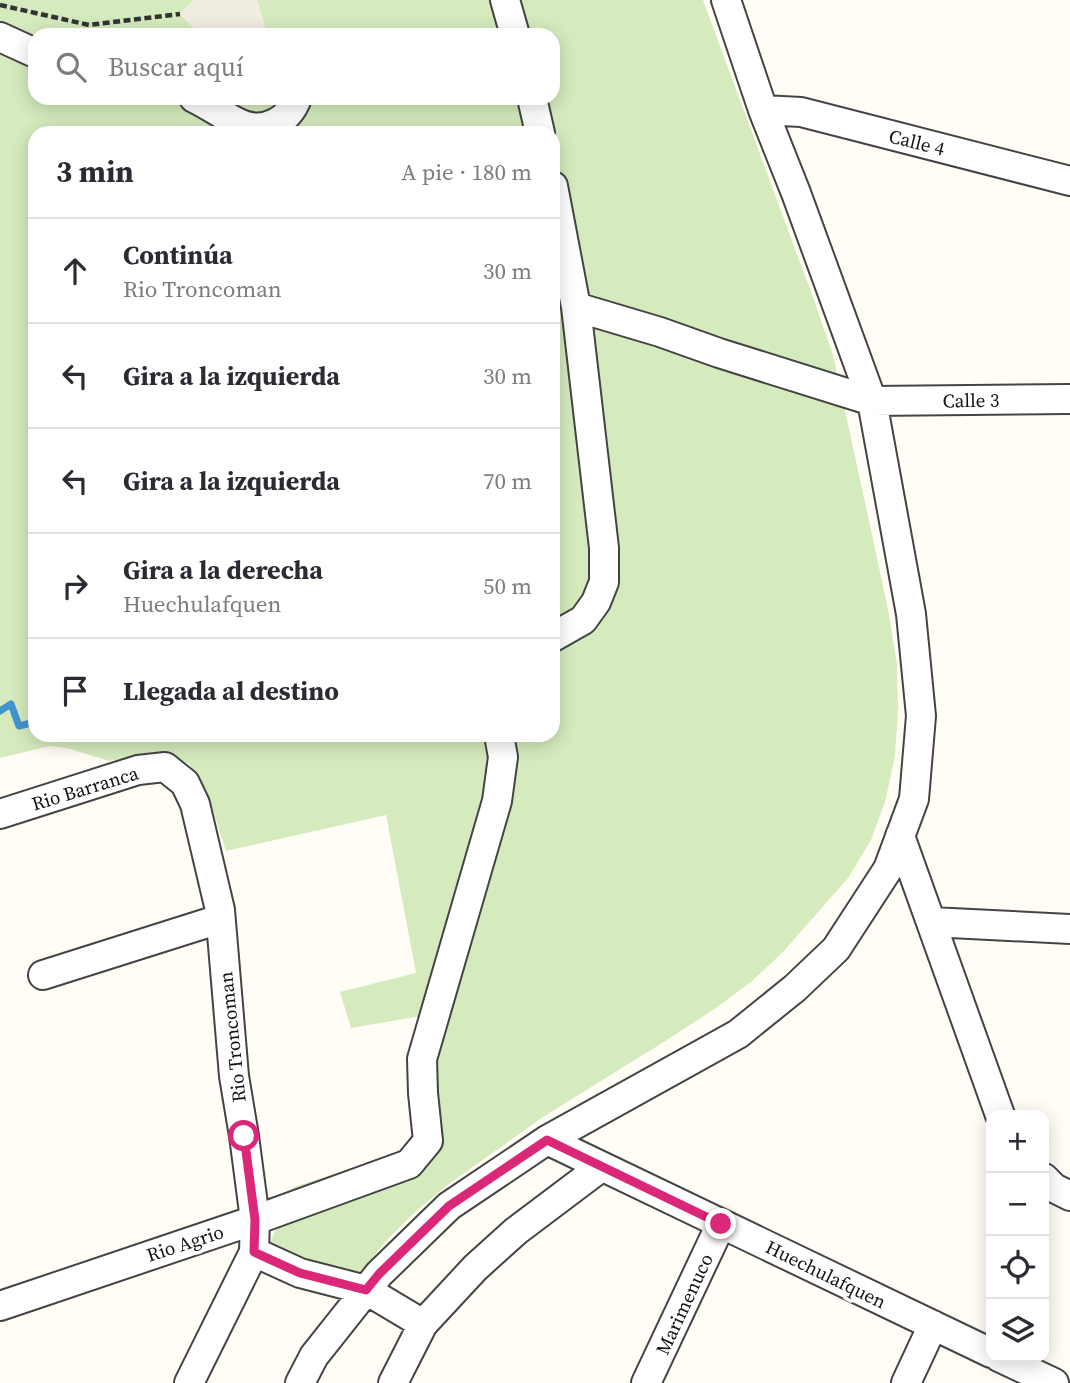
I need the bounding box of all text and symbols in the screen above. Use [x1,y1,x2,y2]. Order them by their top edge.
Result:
search box [28,28,560,105]
icon: search [52,48,90,86]
text: Buscar aquí [108,49,244,85]
street label: Calle 4 [886,123,948,162]
text: 3 min [56,151,134,192]
text: A pie · 180 m [401,156,532,188]
text: Continúa [123,237,233,273]
icon: ahead [56,252,94,290]
text: 30 m [483,255,532,287]
text: Rio Troncoman [123,273,282,305]
icon: left [56,357,94,395]
text: Gira a la izquierda [123,358,340,394]
text: 30 m [483,360,532,392]
street label: Calle 3 [942,387,1000,413]
icon: left [56,462,94,500]
text: Gira a la izquierda [123,463,340,499]
text: 70 m [483,465,532,497]
text: Gira a la derecha [123,552,323,588]
icon: right [56,567,94,605]
text: 50 m [483,570,532,602]
text: Huechulafquen [123,588,281,620]
icon: arrive [56,672,94,710]
text: Llegada al destino [123,673,339,709]
street label: Rio Barranca [28,759,142,817]
street label: Rio Troncoman [212,970,252,1104]
map controls [986,1110,1049,1362]
button: + [986,1110,1049,1173]
route start [228,1120,259,1151]
button: − [986,1173,1049,1236]
route end [705,1208,736,1239]
street label: Rio Agrio [143,1218,227,1268]
street label: Huechulafquen [761,1234,891,1314]
button: locate [986,1236,1049,1299]
street label: Marimenuco [649,1249,719,1359]
button: layers [986,1299,1049,1362]

